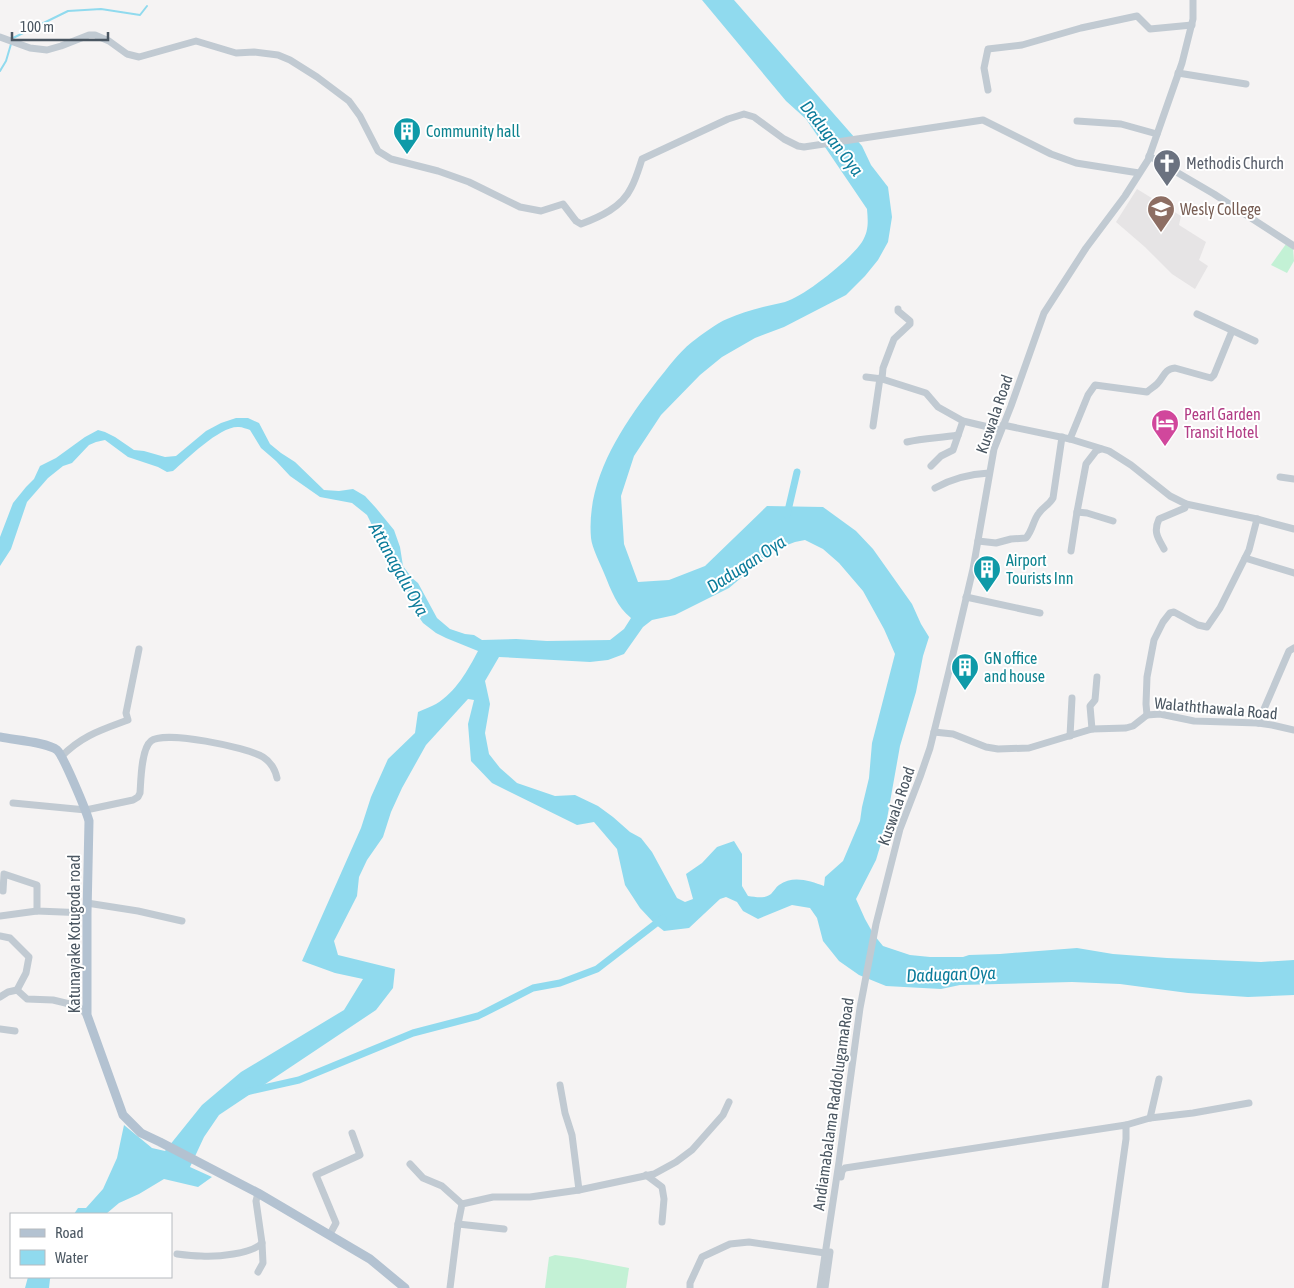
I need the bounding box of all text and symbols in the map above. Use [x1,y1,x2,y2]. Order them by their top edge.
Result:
scale bar [12,10,109,42]
text: 100 m [20,18,54,35]
water label: Dadugan Oya [796,96,868,180]
building icon: Community hall [392,116,422,155]
place label: Community hall [426,122,521,141]
church icon: Methodis Church [1152,148,1182,187]
place label: Methodis Church [1186,154,1284,172]
school or university icon: Wesly College [1146,194,1176,233]
place label: Wesly College [1180,200,1261,219]
street label: Kuswala Road [972,372,1016,456]
place label: Pearl Garden Transit Hotel [1184,405,1261,441]
hotel icon: Pearl Garden Transit Hotel [1150,408,1180,447]
water label: Attanagalu Oya [364,518,433,620]
water label: Dadugan Oya [703,530,790,597]
place label: Airport Tourists Inn [1006,551,1073,587]
building icon: Airport Tourists Inn [972,554,1002,593]
place label: GN office and house [984,649,1045,685]
building icon: GN office and house [950,652,980,691]
street label: Walaththawala Road [1154,694,1278,722]
street label: Kuswala Road [874,764,918,848]
street label: Katunayake Kotugoda road [65,855,84,1013]
water label: Dadugan Oya [906,962,997,986]
street label: Andiamabalama RaddolugamaRoad [809,996,858,1212]
legend [10,1213,172,1278]
text: Road [55,1224,84,1241]
text: Water [55,1249,88,1266]

